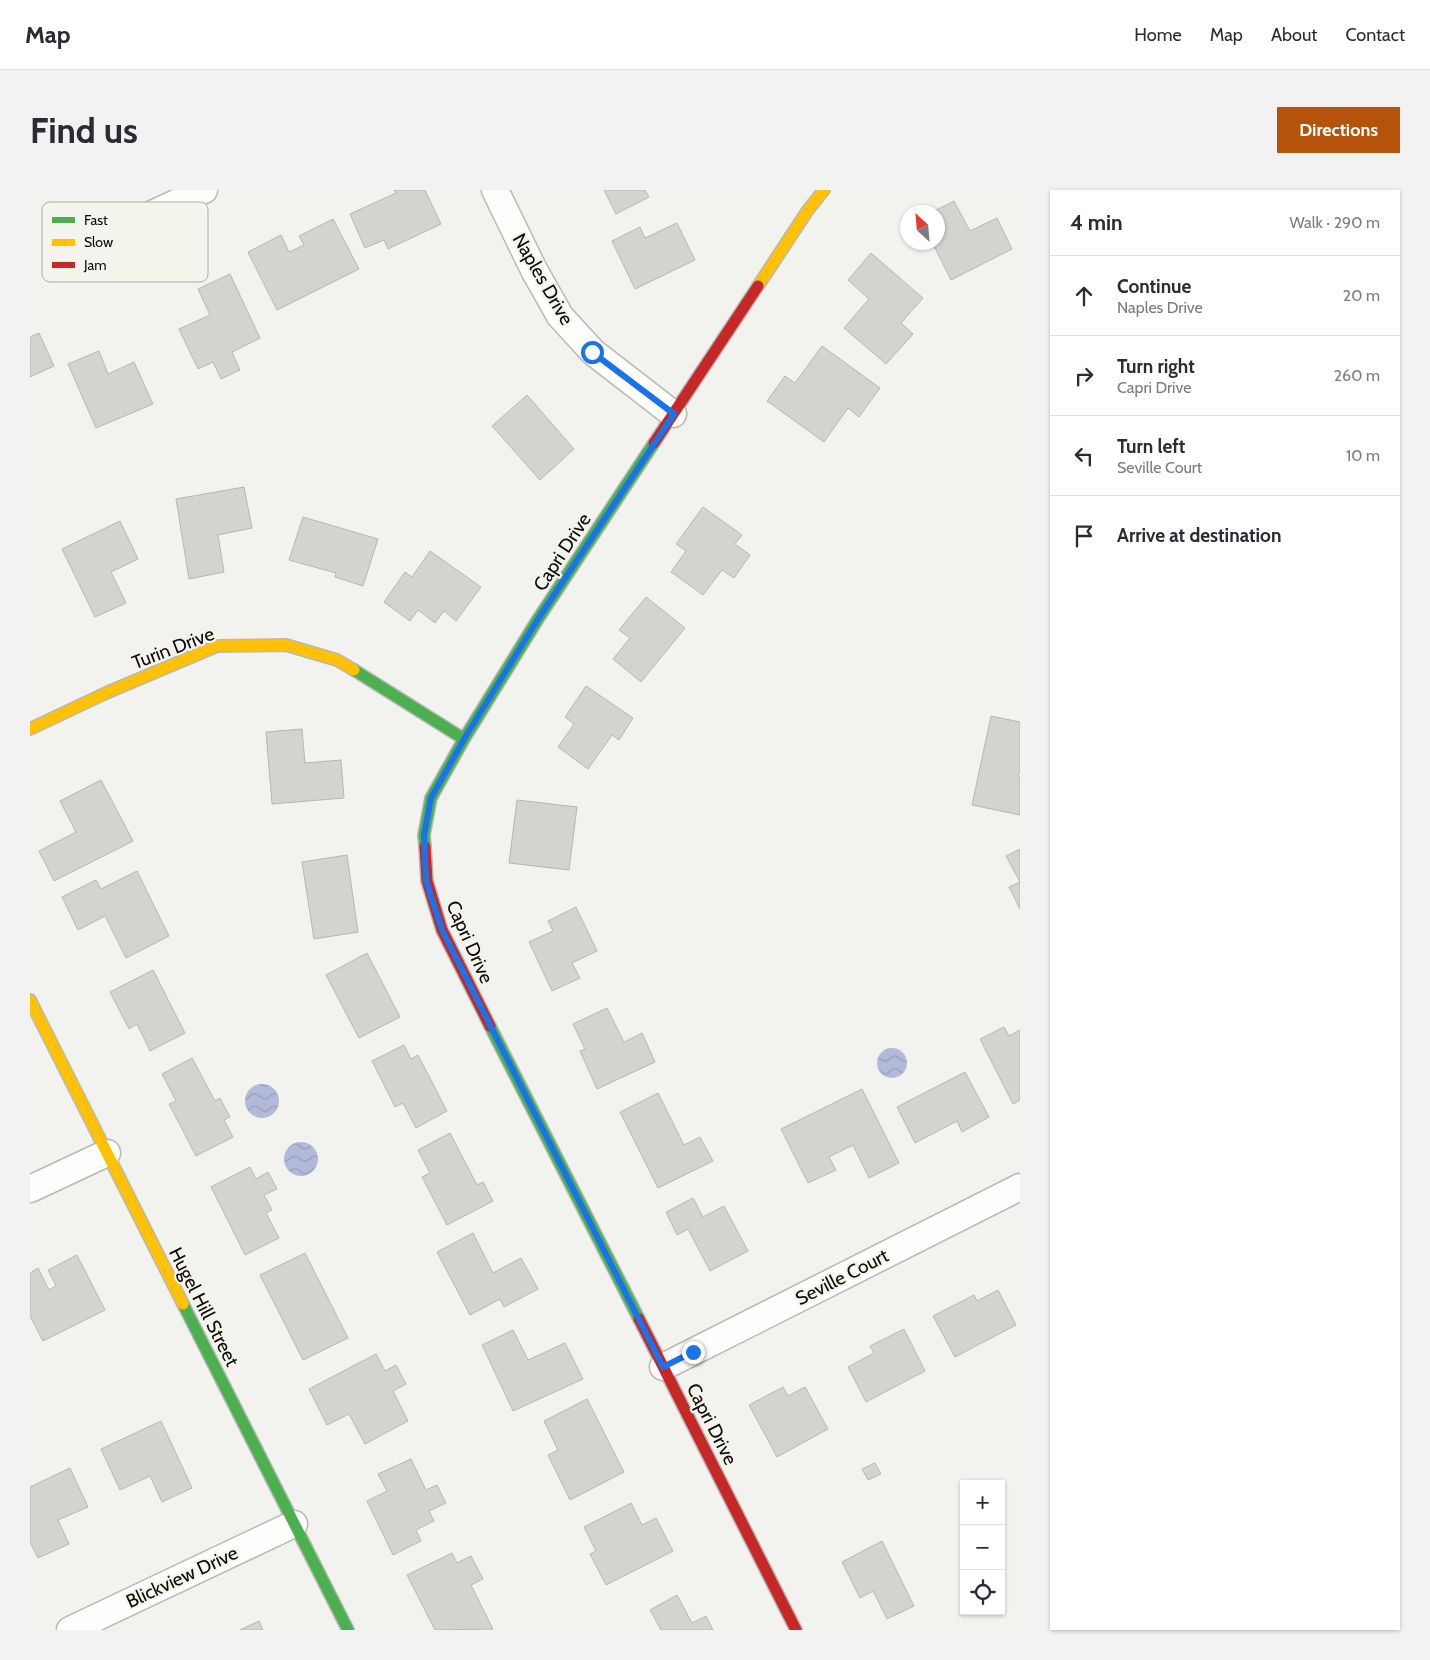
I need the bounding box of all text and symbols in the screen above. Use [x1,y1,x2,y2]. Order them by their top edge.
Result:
text: Map [25,20,71,49]
text: Home [1134,24,1182,46]
text: Map [1210,24,1243,46]
text: About [1271,24,1317,46]
text: Contact [1345,24,1405,46]
button: Directions [1277,107,1400,153]
text: Find us [30,109,138,152]
legend [42,202,208,282]
north arrow [900,205,945,250]
text: 4 min [1070,210,1123,235]
text: Fast [84,211,108,229]
text: Walk · 290 m [1290,213,1380,232]
street label: Naples Drive [508,229,579,329]
text: Slow [84,233,113,251]
text: Jam [83,256,106,274]
text: Continue [1117,275,1191,298]
icon: ahead [1070,282,1098,310]
text: 20 m [1343,286,1380,305]
text: Naples Drive [1117,298,1203,317]
route start [581,341,604,364]
text: Turn right [1117,355,1195,378]
icon: right [1070,362,1098,390]
text: 260 m [1334,366,1380,385]
text: Capri Drive [1117,378,1191,397]
text: Turn left [1117,435,1185,458]
icon: left [1070,442,1098,470]
text: 10 m [1346,446,1380,465]
text: Seville Court [1117,458,1202,477]
street label: Capri Drive [528,508,596,595]
icon: arrive [1070,522,1098,550]
text: Arrive at destination [1117,524,1281,547]
street label: Turin Drive [129,622,218,674]
street label: Capri Drive [442,897,499,987]
street label: Hugel Hill Street [164,1244,244,1371]
street label: Seville Court [792,1244,893,1310]
route end [682,1341,705,1364]
street label: Capri Drive [682,1379,742,1469]
map controls [960,1480,1005,1615]
button: + [960,1480,1005,1525]
button: − [960,1525,1005,1570]
street label: Blickview Drive [122,1541,242,1613]
button: locate [960,1570,1005,1615]

